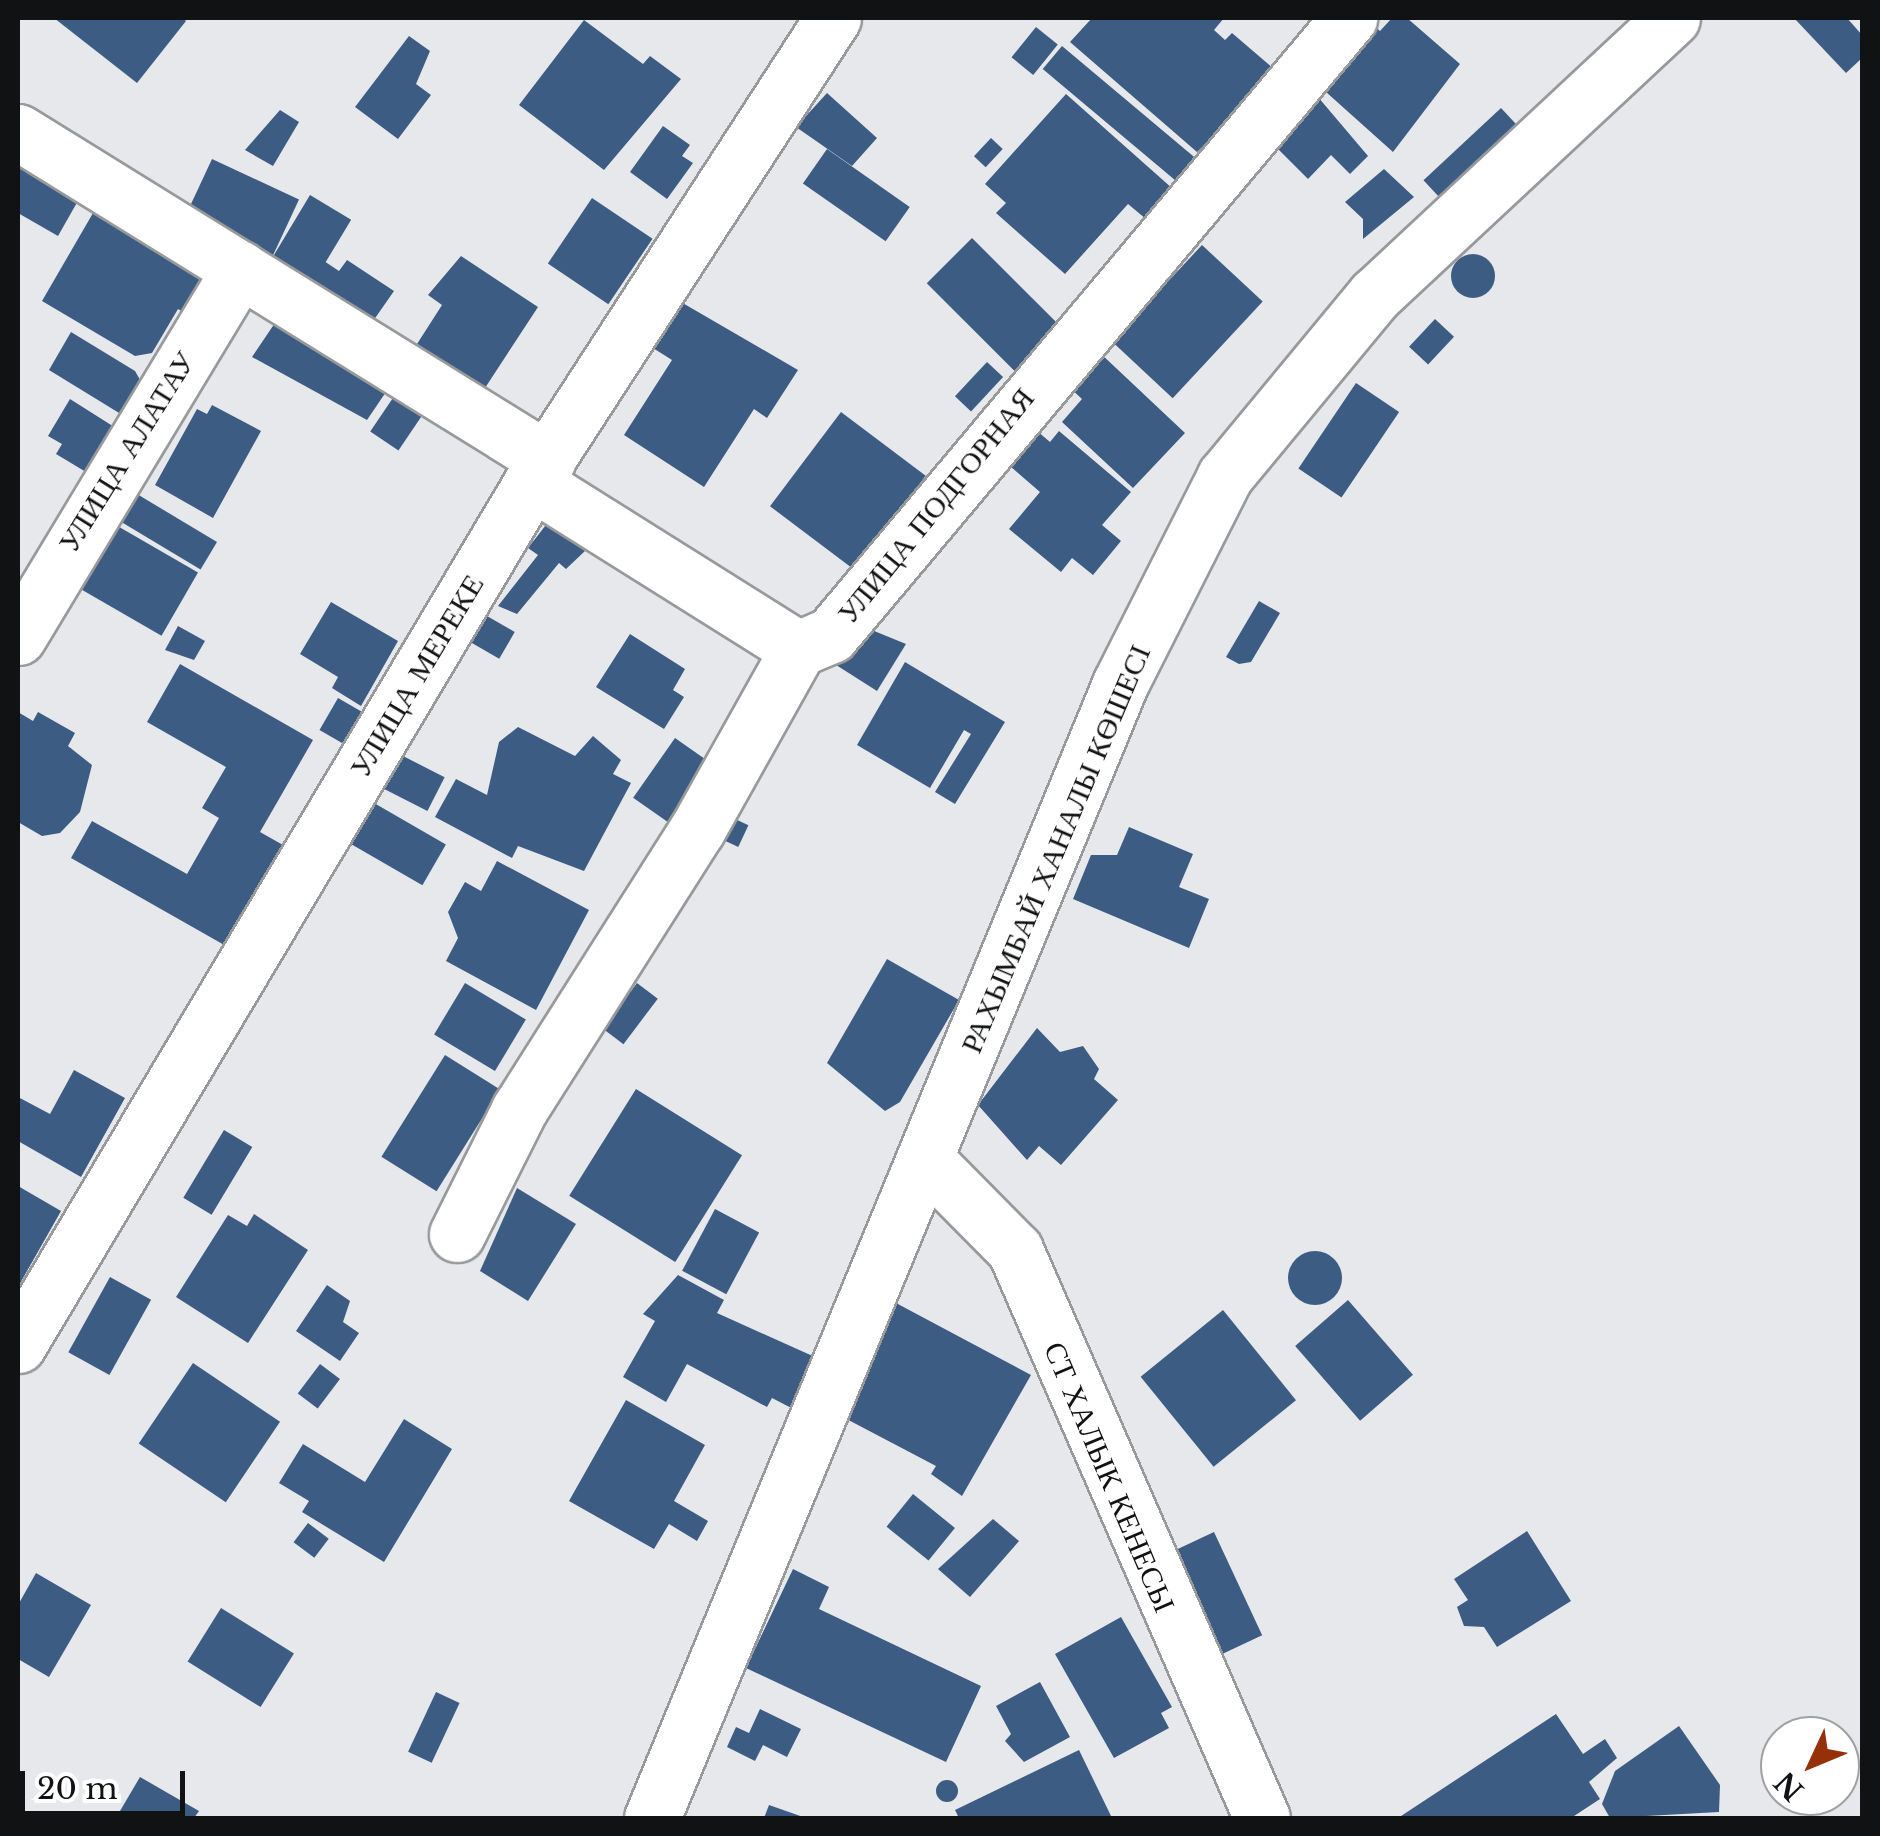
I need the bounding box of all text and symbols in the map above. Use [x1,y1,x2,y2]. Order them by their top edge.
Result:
street label: УЛИЦА АЛАТАУ [51,345,203,559]
street label: УЛИЦА ПОДГОРНАЯ [830,381,1042,631]
street label: УЛИЦА МЕРЕКЕ [342,568,492,784]
street label: РАХЫМБАЙ ХАНАЛЫ КӨШЕСІ [954,640,1158,1058]
street label: СТ ХАЛЫК КЕНЕСЫ [1036,1337,1182,1617]
north arrow [1760,1716,1860,1816]
scale bar [25,1751,190,1813]
text: N [1768,1764,1811,1807]
text: 20 m [37,1770,118,1807]

